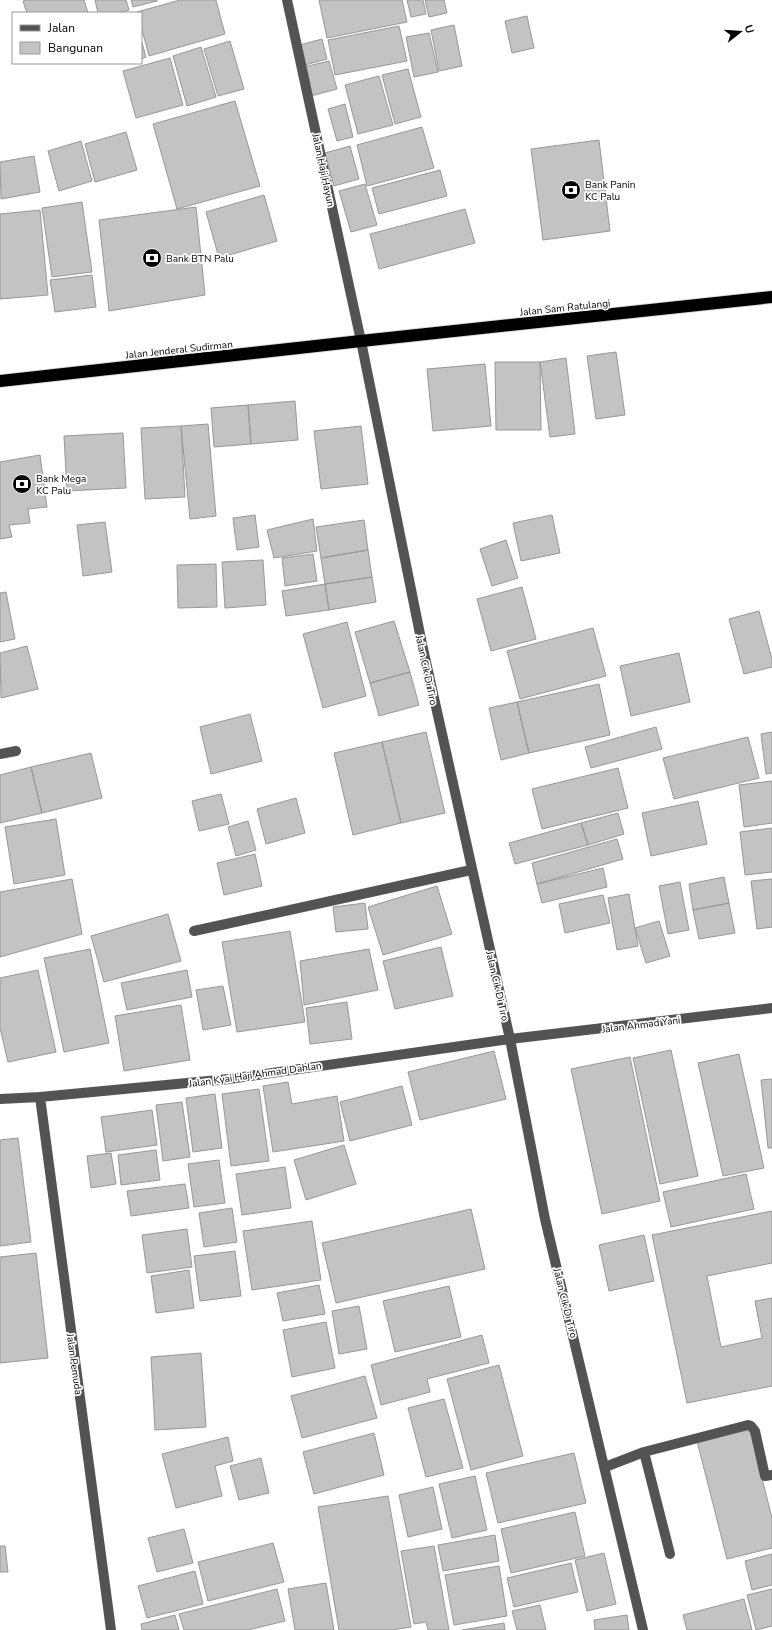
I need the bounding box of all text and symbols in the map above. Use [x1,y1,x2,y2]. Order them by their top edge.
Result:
legend [12,12,142,64]
north arrow [720,12,760,52]
text: Jalan [47,20,75,36]
text: U [741,23,757,35]
text: Bangunan [48,40,103,56]
street label: Jalan Haji Hayun [308,131,338,208]
place label: Bank Panin KC Palu [585,178,635,204]
bank icon: Bank Panin KC Palu [560,179,582,201]
bank icon: Bank BTN Palu [141,247,163,269]
place label: Bank BTN Palu [166,252,234,266]
street label: Jalan Sam Ratulangi [518,296,611,320]
street label: Jalan Jenderal Sudirman [124,337,233,363]
place label: Bank Mega KC Palu [36,472,86,498]
bank icon: Bank Mega KC Palu [11,473,33,495]
street label: Jalan Cik Di Tiro [412,633,440,707]
street label: Jalan Cik Di Tiro [482,949,512,1023]
street label: Jalan Ahmad Yani [600,1013,681,1037]
street label: Jalan Kyai Haji Ahmad Dahlan [187,1059,322,1091]
street label: Jalan Cik Di Tiro [549,1266,581,1340]
street label: Jalan Pemuda [63,1332,85,1396]

